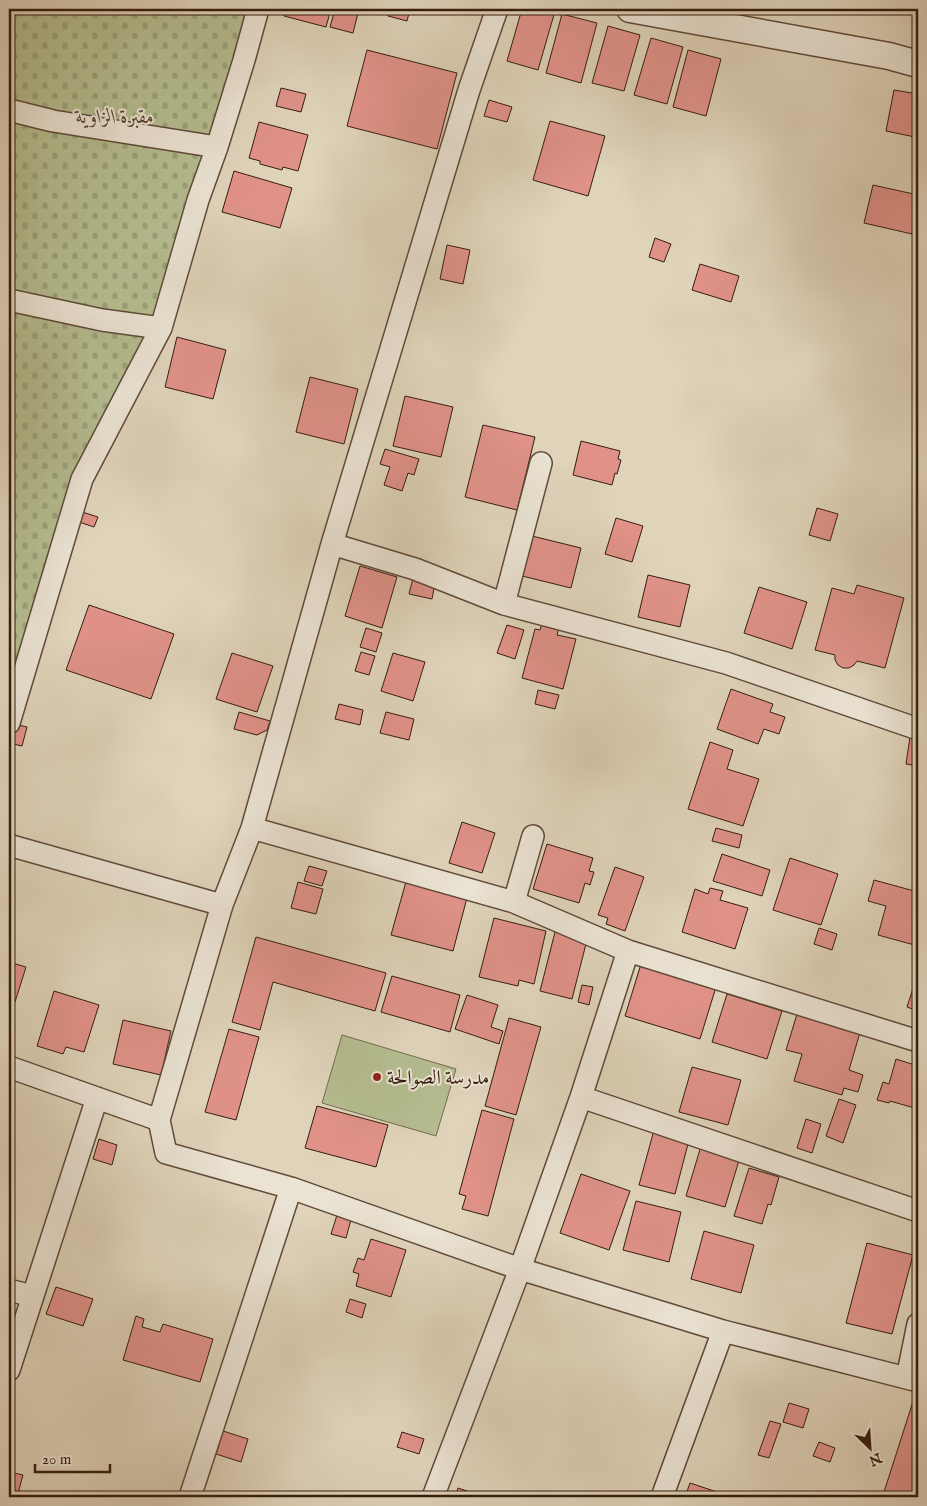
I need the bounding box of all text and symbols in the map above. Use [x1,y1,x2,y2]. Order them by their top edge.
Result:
park label: مقبرة الزاوية [74,105,154,130]
place label: مدرسة الصوالحة [387,1066,489,1091]
marker: مدرسة الصوالحة [371,1071,383,1083]
north arrow [844,1424,894,1474]
scale bar [35,1441,110,1473]
text: N [866,1448,885,1470]
text: 20 m [42,1450,72,1469]

